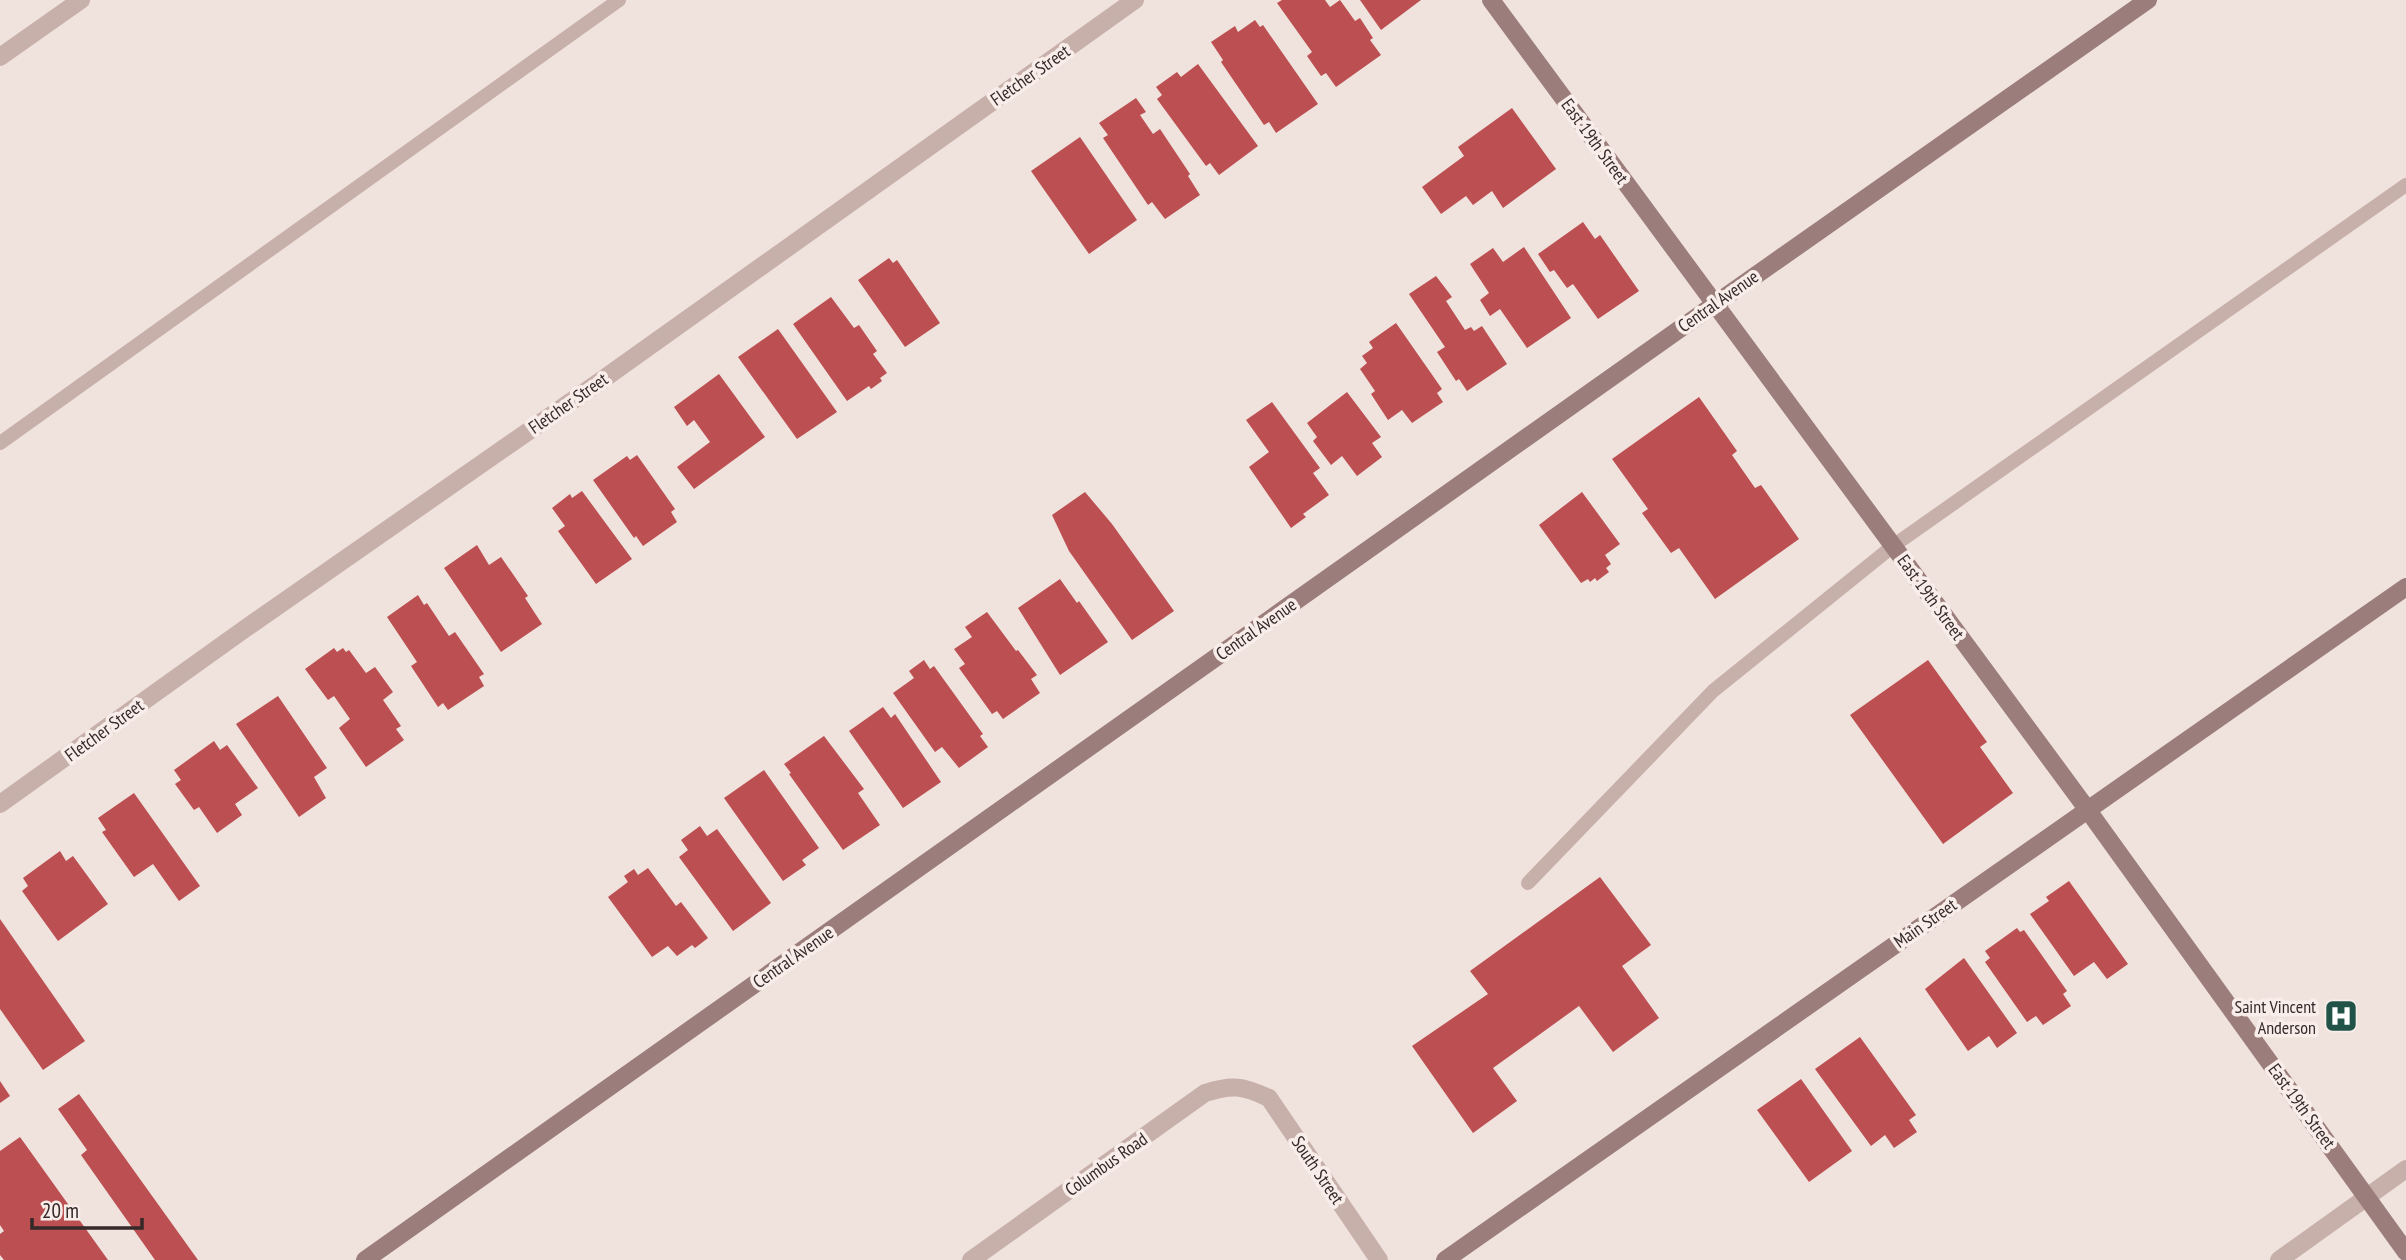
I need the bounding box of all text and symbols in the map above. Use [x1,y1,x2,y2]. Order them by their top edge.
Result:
street label: Fletcher Street [986,39,1074,111]
street label: East 19th Street [1556,94,1634,188]
street label: Central Avenue [1673,265,1763,337]
street label: Fletcher Street [524,367,612,439]
street label: East 19th Street [1892,550,1970,644]
street label: Central Avenue [1211,593,1301,665]
street label: Fletcher Street [60,694,148,766]
street label: Main Street [1889,893,1961,953]
street label: Central Avenue [748,921,838,993]
place label: Saint Vincent Anderson [2234,995,2316,1039]
hospital icon: Saint Vincent Anderson [2322,997,2360,1035]
street label: East 19th Street [2263,1059,2341,1153]
street label: Columbus Road [1060,1127,1152,1201]
street label: South Street [1287,1132,1349,1208]
scale bar [32,1186,142,1230]
text: 20 m [42,1197,79,1224]

